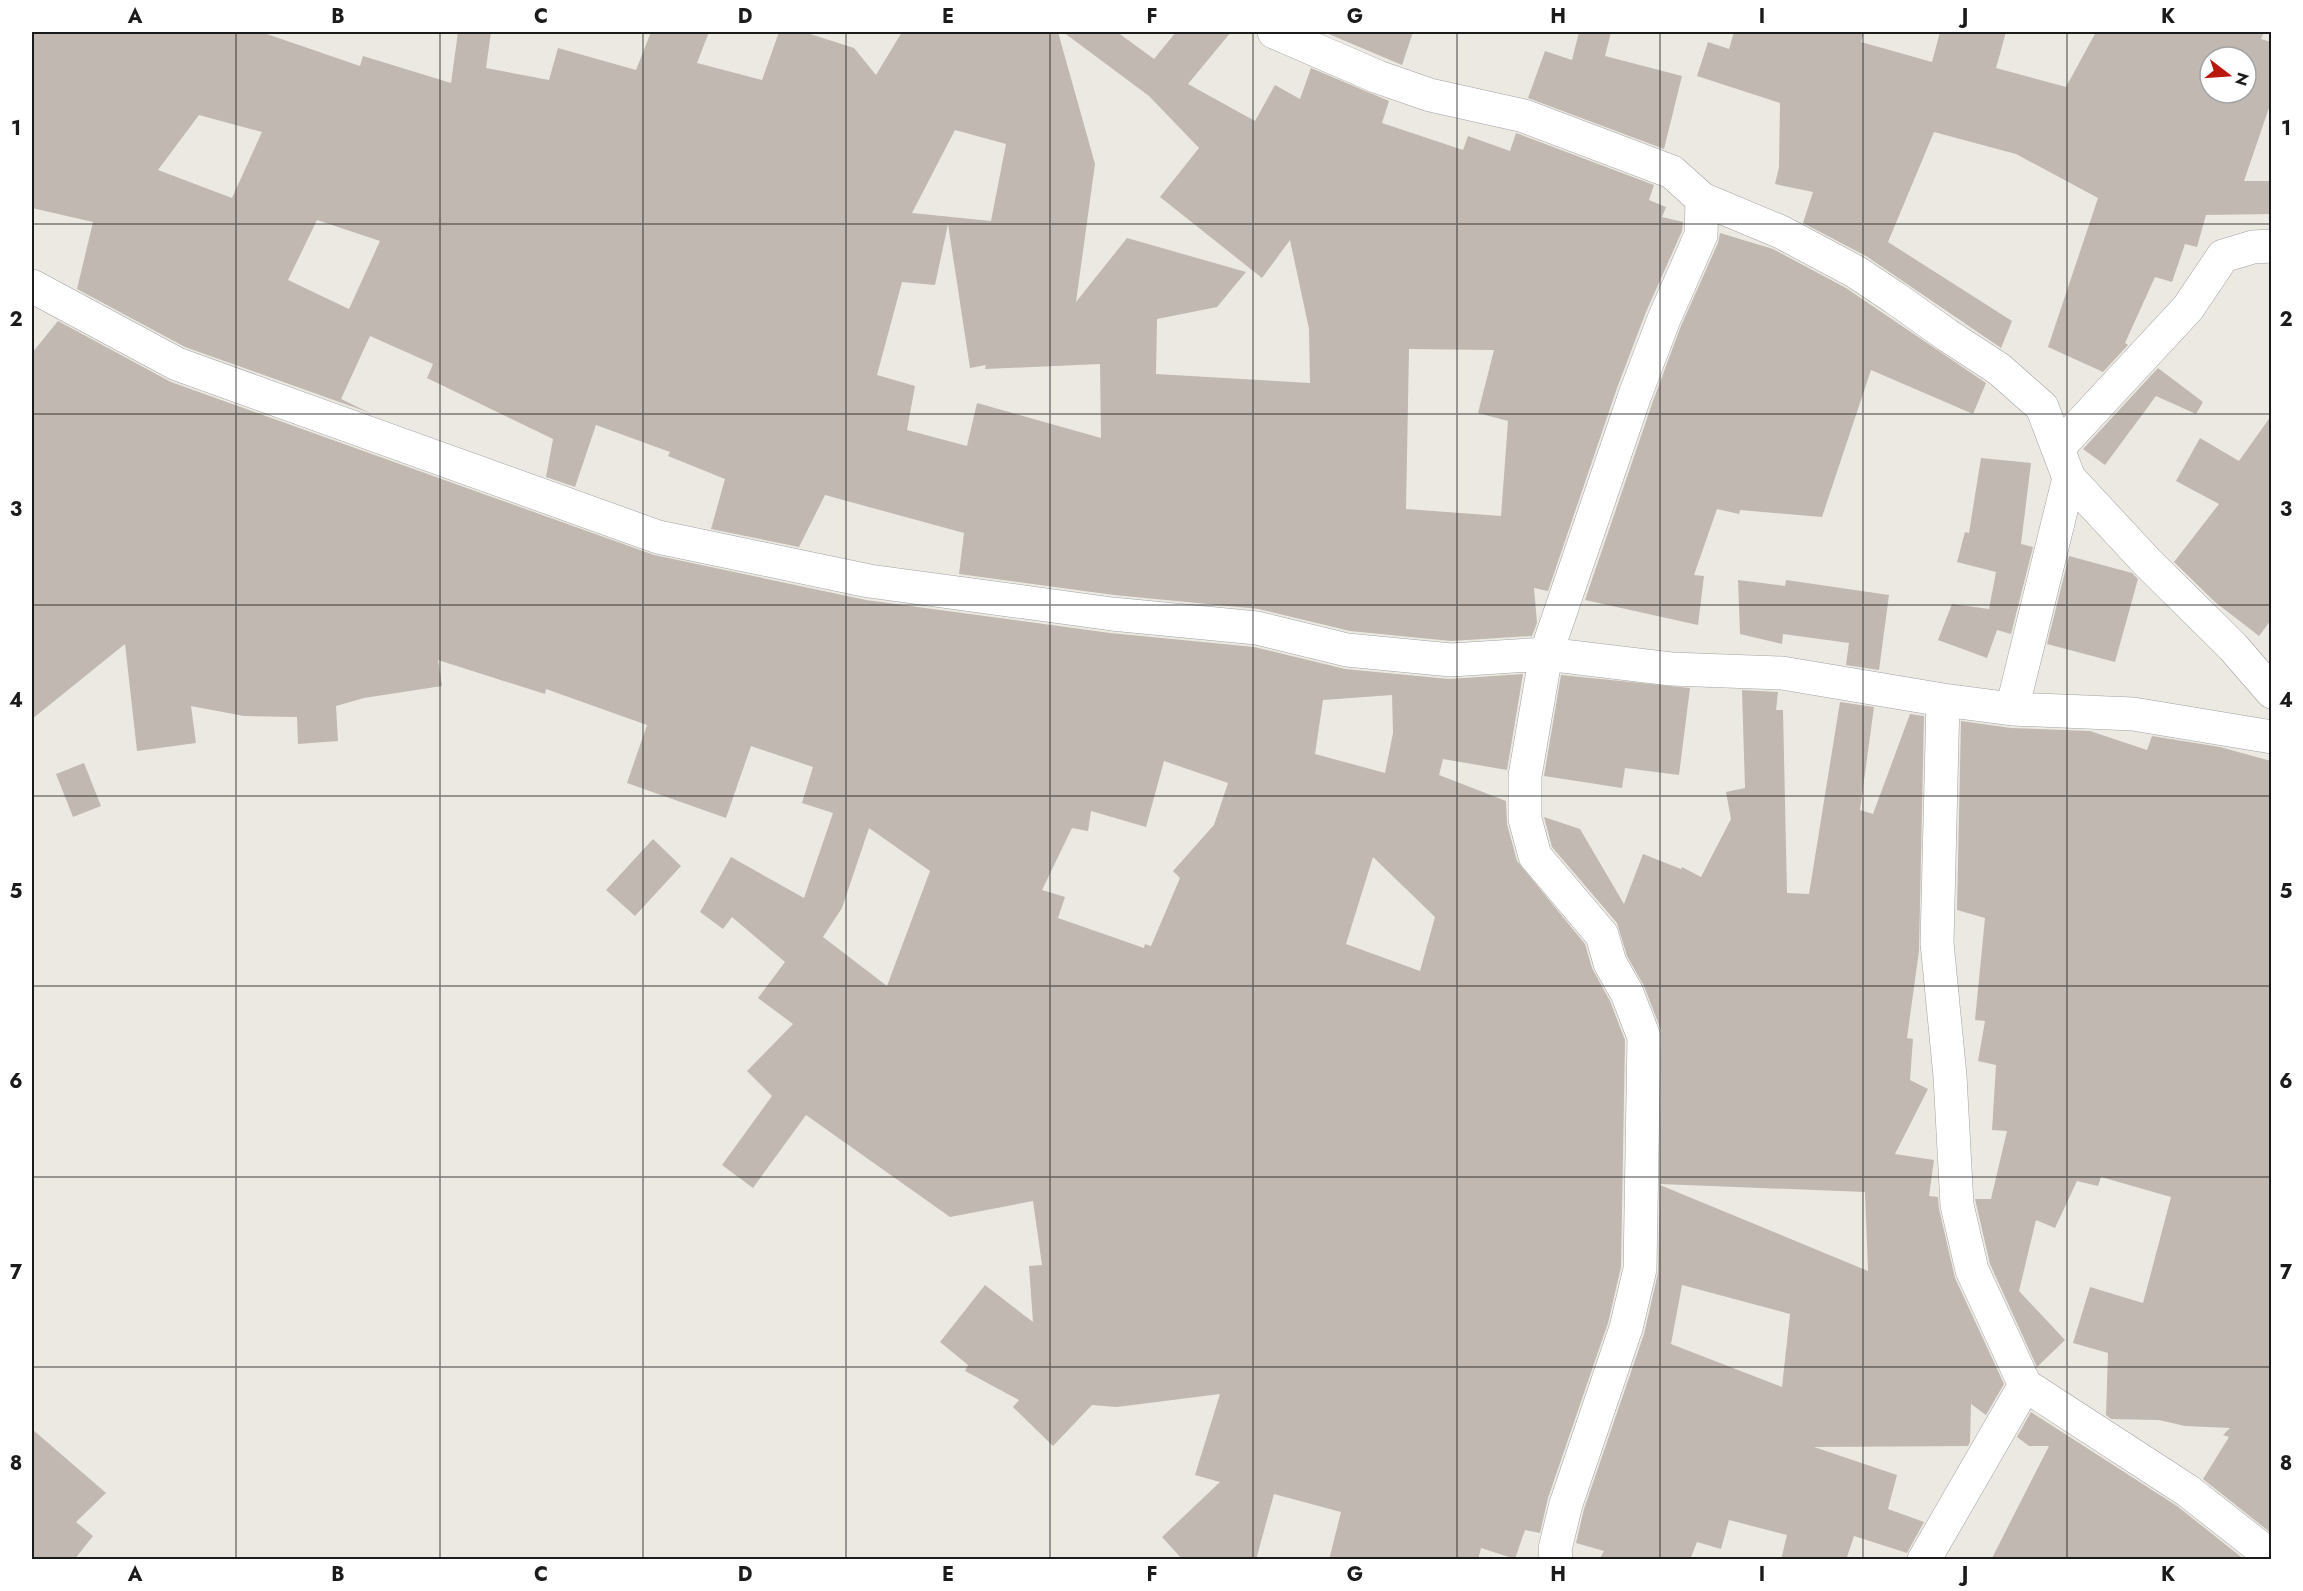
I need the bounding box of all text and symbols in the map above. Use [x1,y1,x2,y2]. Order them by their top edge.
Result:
text: A [127,2,143,31]
text: B [331,2,345,31]
text: C [534,2,548,31]
text: D [738,2,752,31]
text: E [942,2,954,31]
text: F [1146,2,1158,31]
text: G [1347,2,1363,31]
text: H [1550,2,1566,31]
text: I [1759,2,1765,31]
text: J [1958,2,1968,31]
text: K [2161,2,2175,31]
north arrow [2198,45,2258,105]
text: N [2229,70,2255,89]
text: 1 [11,114,21,143]
text: 1 [2281,114,2291,143]
text: 2 [9,305,23,334]
text: 2 [2279,305,2293,334]
text: 3 [10,495,22,524]
text: 3 [2280,495,2292,524]
text: 4 [9,686,23,715]
text: 4 [2279,686,2293,715]
text: 5 [10,877,23,906]
text: 5 [2280,877,2293,906]
text: 6 [9,1067,23,1096]
text: 6 [2279,1067,2293,1096]
text: 7 [10,1258,23,1287]
text: 7 [2280,1258,2293,1287]
text: 8 [10,1449,22,1478]
text: 8 [2280,1449,2292,1478]
text: A [127,1560,143,1589]
text: B [331,1560,345,1589]
text: C [534,1560,548,1589]
text: D [738,1560,752,1589]
text: E [942,1560,954,1589]
text: F [1146,1560,1158,1589]
text: G [1347,1560,1363,1589]
text: H [1550,1560,1566,1589]
text: I [1759,1560,1765,1589]
text: J [1958,1560,1968,1589]
text: K [2161,1560,2175,1589]

